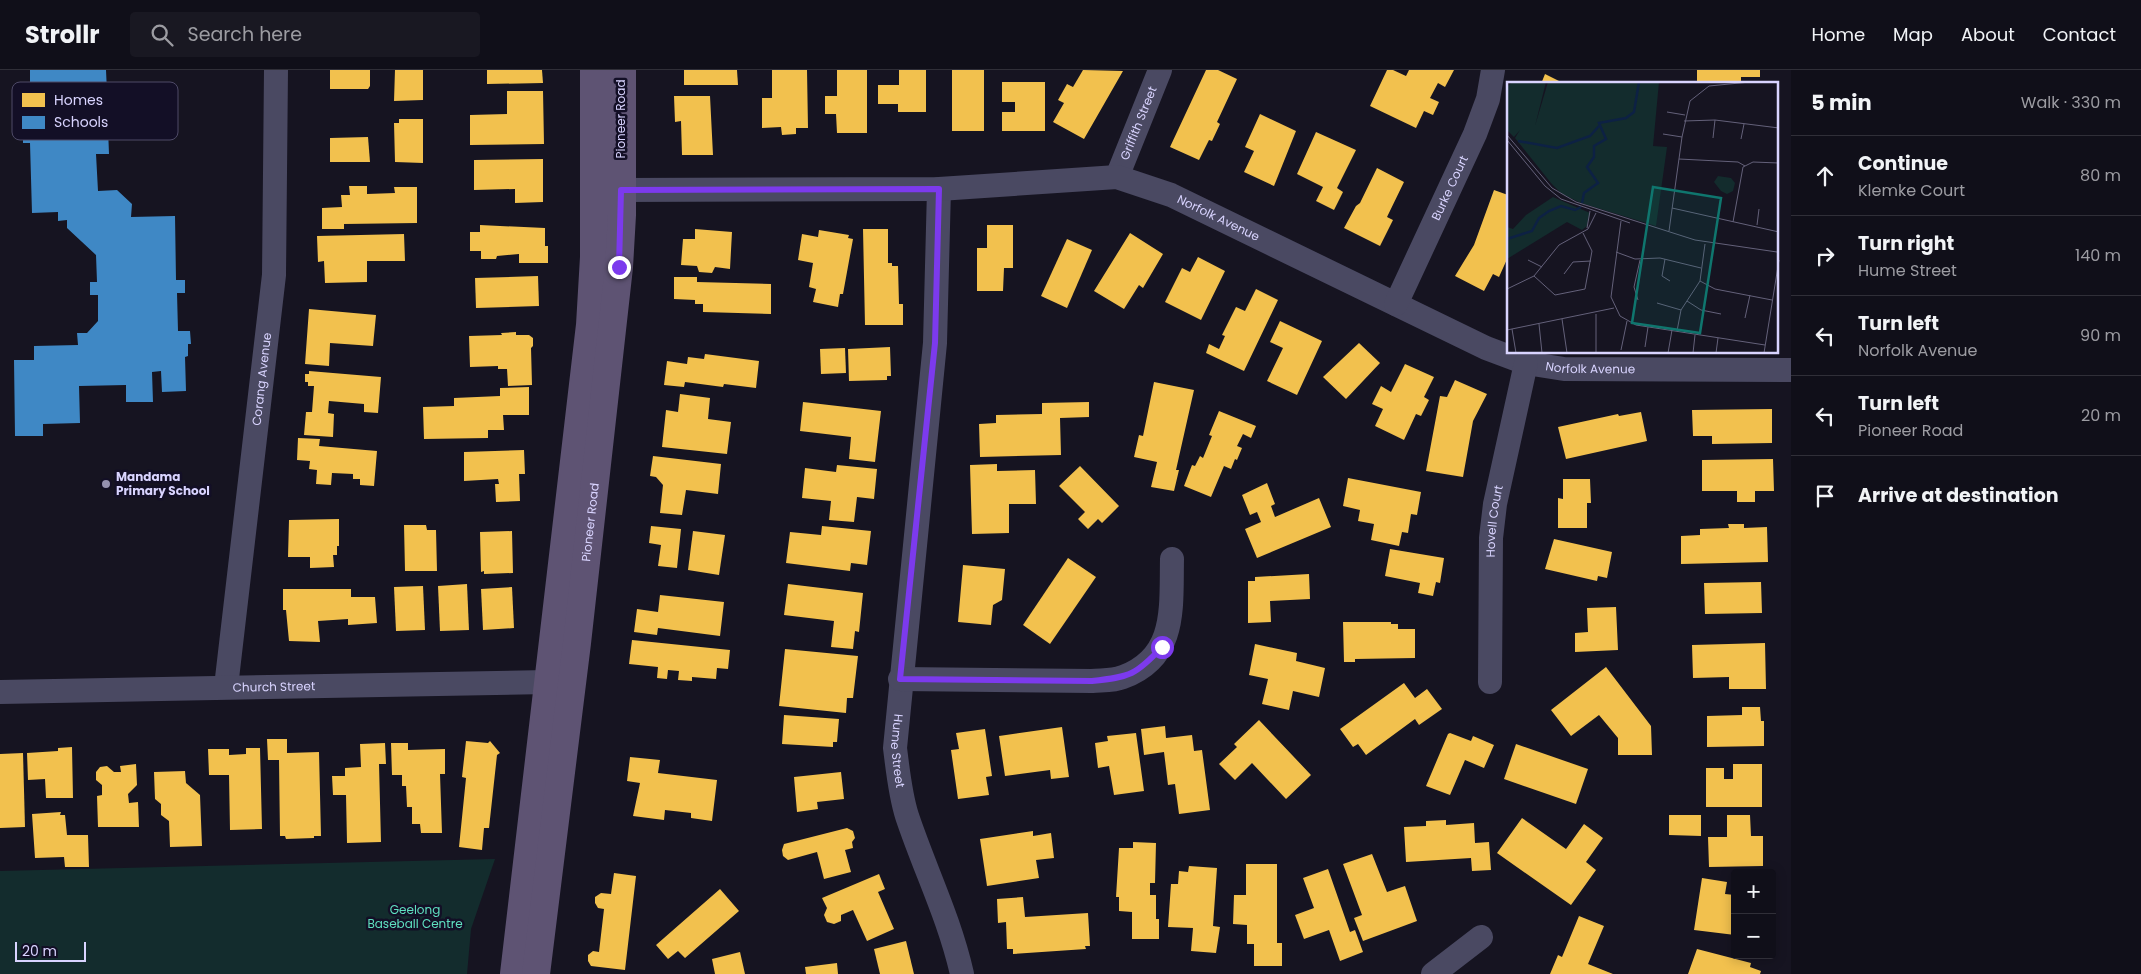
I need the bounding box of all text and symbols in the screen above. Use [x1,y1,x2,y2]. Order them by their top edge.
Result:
search box [130,12,480,57]
text: Strollr [25,18,100,51]
icon: search [148,21,176,49]
text: Search here [188,21,302,48]
text: Home [1811,22,1865,47]
text: Map [1893,22,1933,47]
text: About [1961,22,2015,47]
text: Contact [2043,22,2116,47]
street label: Pioneer Road [612,79,629,159]
legend [12,82,178,140]
inset map [1507,82,1778,354]
street label: Griffith Street [1116,84,1161,162]
text: 5 min [1811,88,1872,117]
text: Homes [54,90,103,110]
text: Walk · 330 m [2021,91,2121,114]
text: Schools [54,112,108,132]
text: Continue [1858,150,1948,177]
street label: Burke Court [1427,152,1472,223]
icon: ahead [1811,162,1839,190]
text: 80 m [2080,164,2121,187]
text: Klemke Court [1858,179,1965,202]
street label: Norfolk Avenue [1175,190,1263,245]
text: Turn right [1858,230,1954,257]
icon: right [1811,242,1839,270]
text: 140 m [2075,244,2121,267]
route end [608,256,631,279]
text: Hume Street [1858,259,1957,282]
text: Turn left [1858,310,1939,337]
icon: left [1811,322,1839,350]
text: 90 m [2080,324,2121,347]
street label: Corang Avenue [248,332,275,427]
text: Norfolk Avenue [1858,339,1978,362]
street label: Norfolk Avenue [1544,357,1635,377]
text: Turn left [1858,390,1939,417]
icon: left [1811,402,1839,430]
text: 20 m [2081,404,2121,427]
text: Pioneer Road [1858,419,1963,442]
place label: Mandama Primary School [116,468,210,499]
marker: Mandama Primary School [100,478,112,490]
street label: Pioneer Road [577,482,603,562]
icon: arrive [1811,482,1839,510]
text: Arrive at destination [1858,482,2059,509]
street label: Hovell Court [1482,483,1507,557]
route start [1151,636,1174,659]
street label: Church Street [233,677,315,696]
street label: Hume Street [887,713,909,789]
map controls [1731,869,1776,959]
button: + [1731,869,1776,914]
park label: Geelong Baseball Centre [367,901,463,932]
button: − [1731,914,1776,959]
scale bar [15,939,86,962]
text: 20 m [22,941,57,961]

